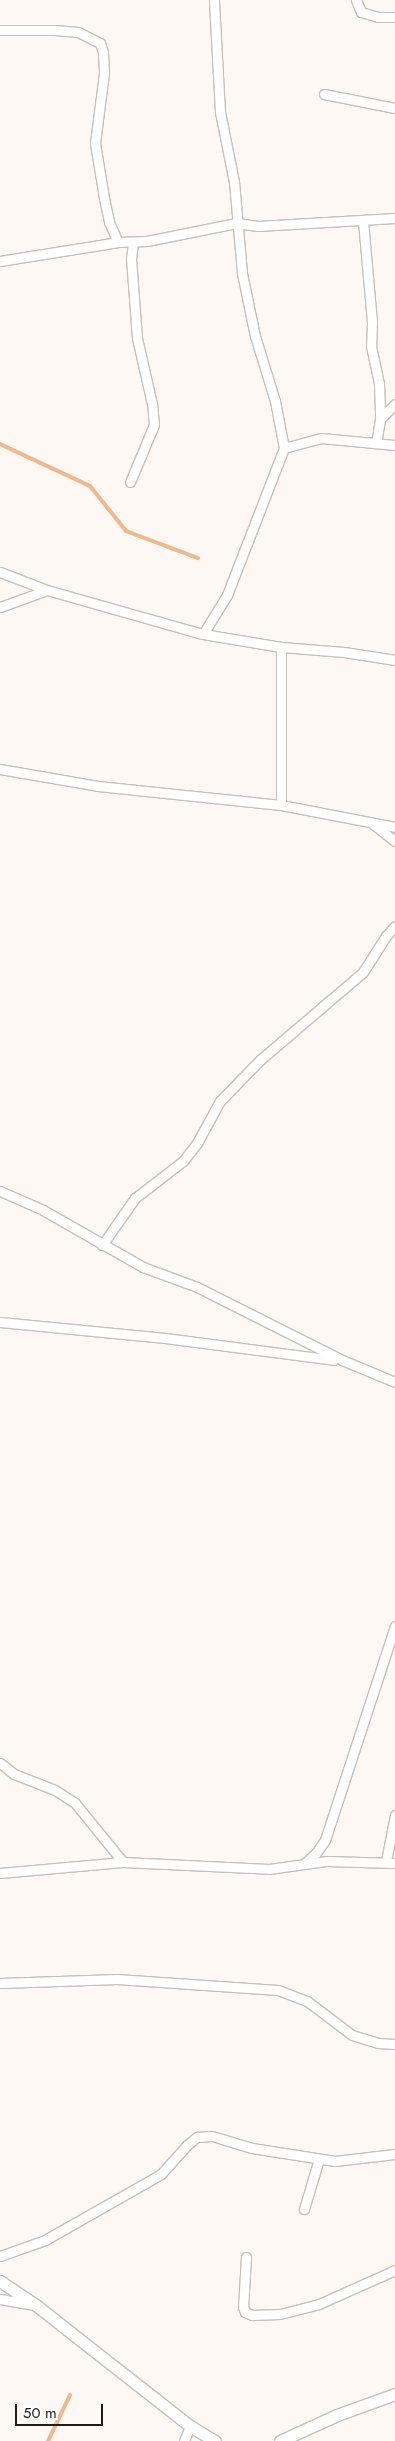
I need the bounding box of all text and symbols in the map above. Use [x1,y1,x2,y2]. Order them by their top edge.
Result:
scale bar [18,2394,105,2426]
text: 50 m [23,2402,57,2424]

